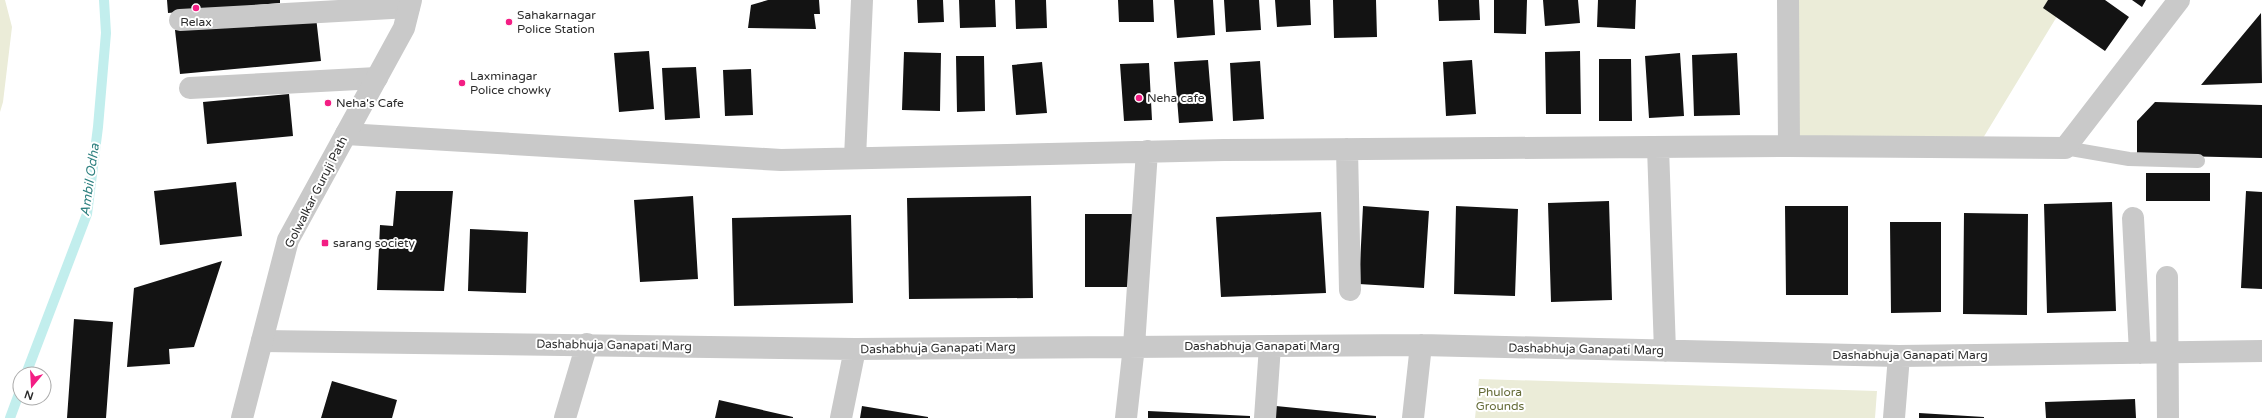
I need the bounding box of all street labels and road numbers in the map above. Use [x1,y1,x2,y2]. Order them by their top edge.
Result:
street label: Golwalkar Guruji Path [282,134,350,250]
street label: Dashabhuja Ganapati Marg [536,337,692,353]
street label: Dashabhuja Ganapati Marg [1184,339,1340,353]
street label: Dashabhuja Ganapati Marg [860,340,1016,356]
street label: Dashabhuja Ganapati Marg [1508,341,1664,357]
street label: Dashabhuja Ganapati Marg [1832,348,1988,362]

